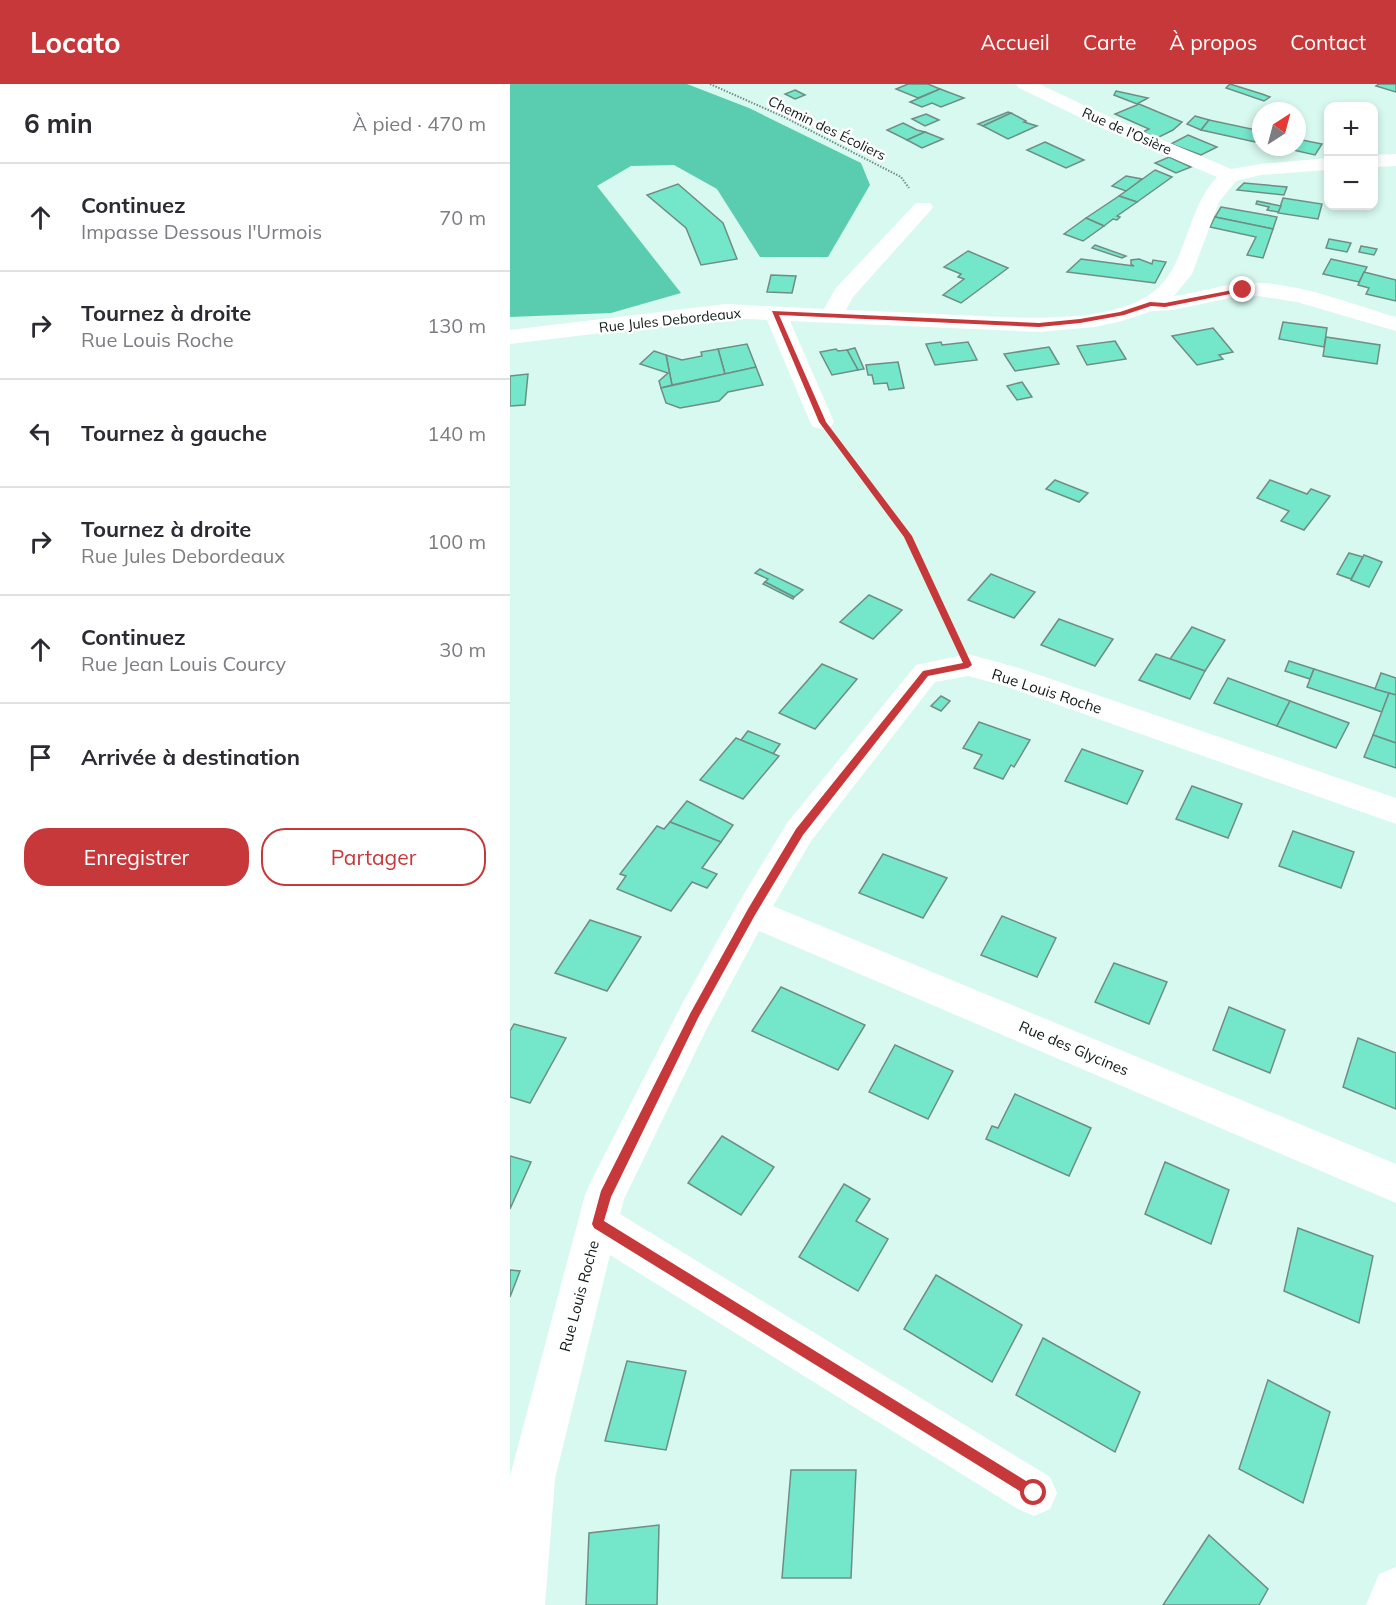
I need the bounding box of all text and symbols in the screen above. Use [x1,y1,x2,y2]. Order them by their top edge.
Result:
text: Locato [30,25,121,60]
text: Accueil [980,29,1050,55]
text: Carte [1083,29,1136,55]
text: À propos [1169,29,1257,55]
text: Contact [1290,29,1366,55]
street label: Chemin des Écoliers [765,92,889,164]
north arrow [1252,102,1306,156]
map controls [1324,102,1378,210]
button: + [1324,102,1378,156]
street label: Rue de l'Osière [1079,103,1175,159]
text: 6 min [24,107,93,140]
text: À pied · 470 m [353,111,486,136]
button: − [1324,156,1378,210]
text: Continuez [81,191,186,219]
icon: ahead [24,201,57,234]
text: 70 m [439,205,486,230]
text: Impasse Dessous l'Urmois [81,219,322,244]
route end [1229,276,1255,302]
text: Tournez à droite [81,299,251,327]
street label: Rue Jules Debordeaux [598,304,742,336]
icon: right [24,309,57,342]
text: 130 m [427,313,486,338]
text: Rue Louis Roche [81,327,234,352]
icon: left [24,417,57,450]
text: Tournez à gauche [81,419,267,447]
text: 140 m [427,421,486,446]
text: Tournez à droite [81,515,251,543]
icon: right [24,525,57,558]
text: 100 m [427,529,486,554]
text: Rue Jules Debordeaux [81,543,285,568]
text: Continuez [81,623,186,651]
icon: ahead [24,633,57,666]
text: 30 m [439,637,486,662]
text: Rue Jean Louis Courcy [81,651,286,676]
street label: Rue Louis Roche [990,664,1104,718]
icon: arrive [24,741,57,774]
text: Arrivée à destination [81,743,300,771]
button: Enregistrer [24,828,249,886]
button: Partager [261,828,486,886]
street label: Rue des Glycines [1016,1016,1132,1080]
street label: Rue Louis Roche [555,1238,603,1354]
route start [1020,1479,1046,1505]

